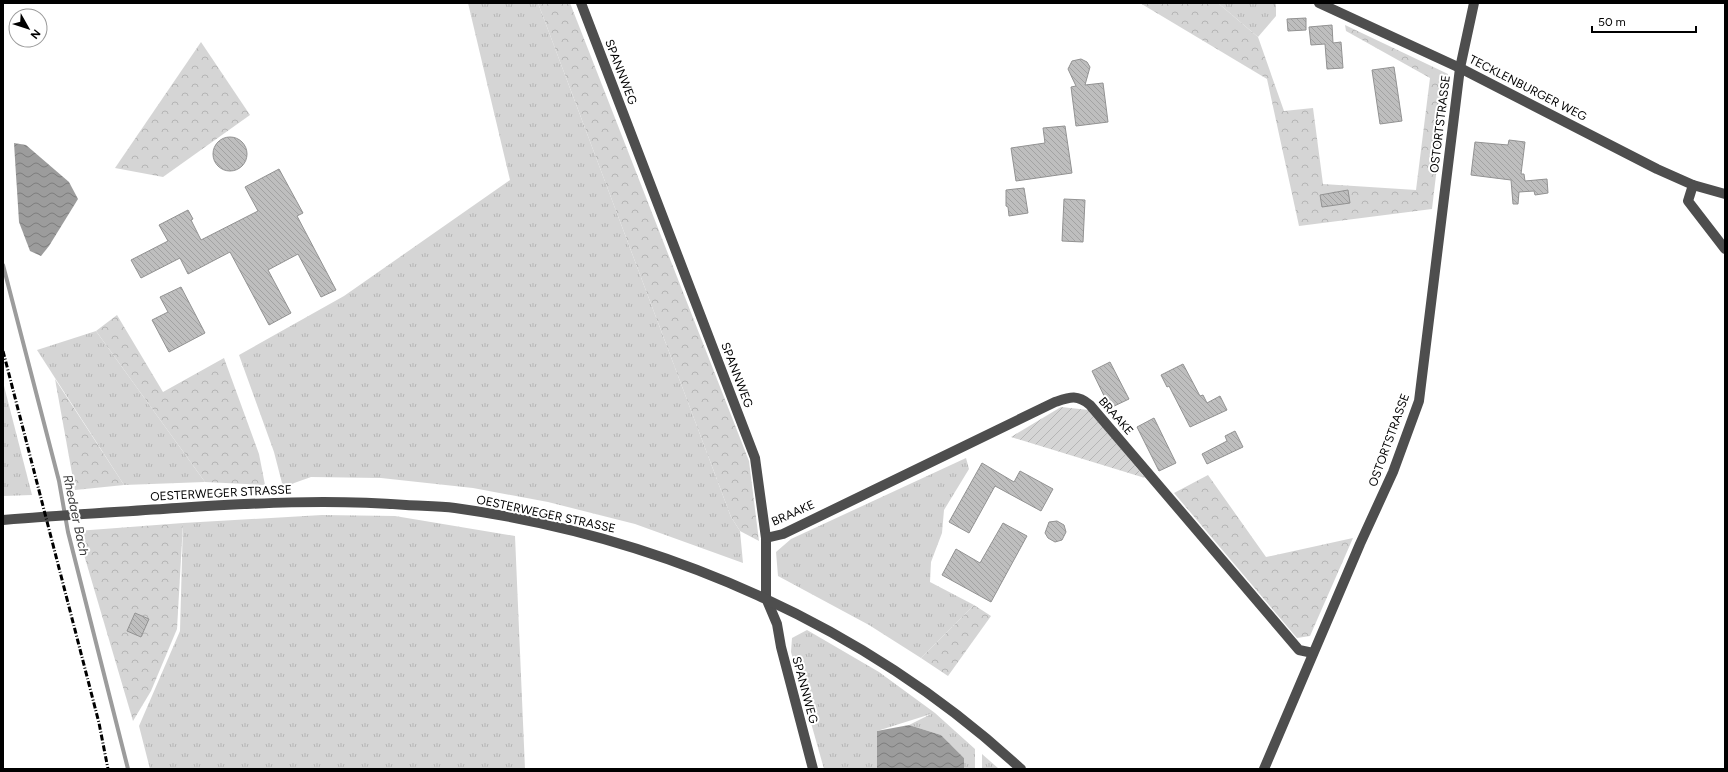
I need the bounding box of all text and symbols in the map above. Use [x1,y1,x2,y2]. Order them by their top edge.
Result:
north arrow [8,8,48,48]
scale bar [1592,8,1696,34]
text: 50 m [1598,15,1626,29]
text: N [28,27,43,41]
street label: SPANNWEG [602,37,640,107]
street label: TECKLENBURGER WEG [1467,52,1589,124]
street label: OSTORTSTRASSE [1427,74,1453,174]
street label: SPANNWEG [718,340,756,410]
street label: OSTORTSTRASSE [1366,391,1412,489]
street label: BRAAKE [1096,394,1136,438]
water label: Rhedaer Bach [60,473,92,557]
street label: OESTERWEGER STRASSE [150,482,292,504]
street label: OESTERWEGER STRASSE [475,492,617,536]
street label: BRAAKE [769,497,817,529]
street label: SPANNWEG [789,655,821,725]

